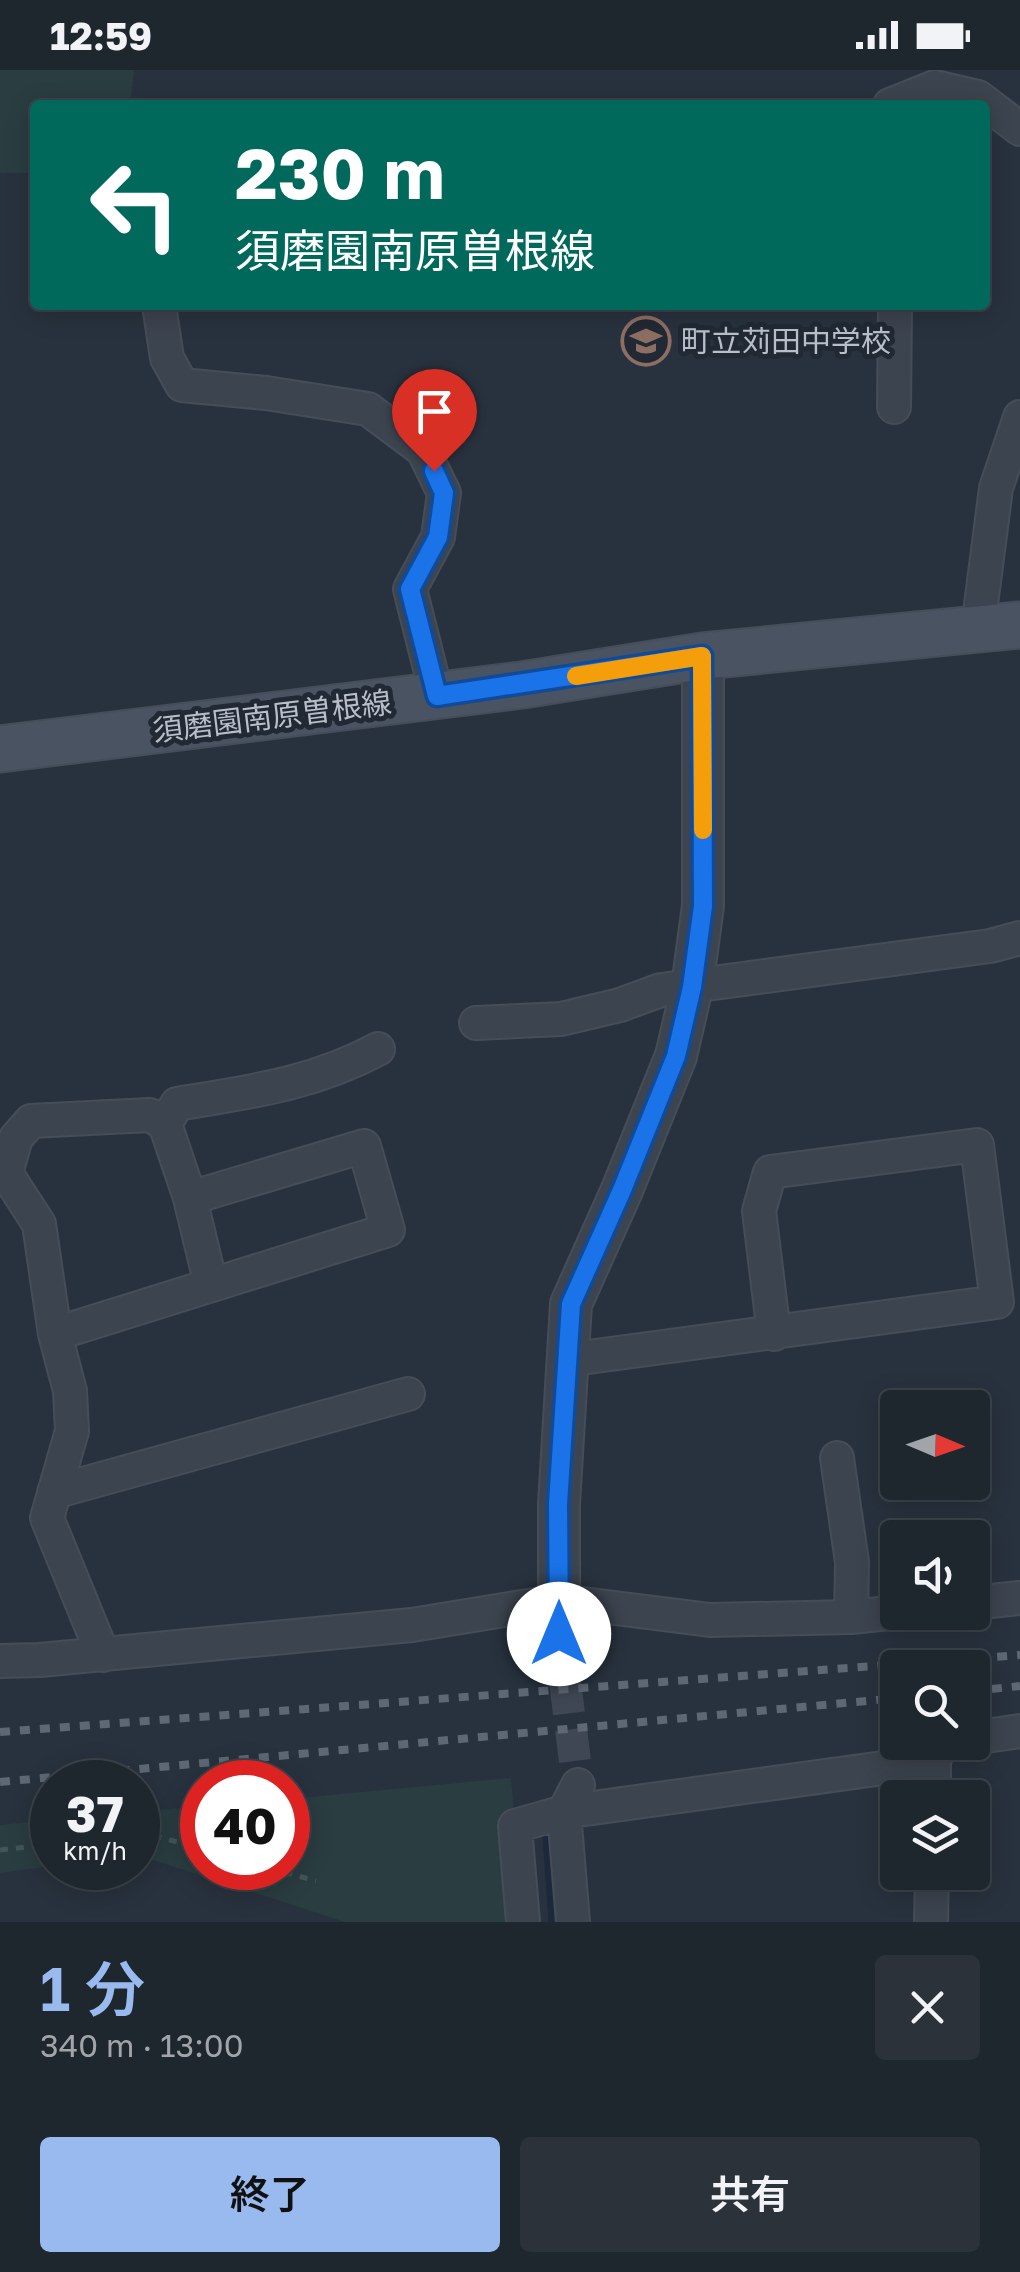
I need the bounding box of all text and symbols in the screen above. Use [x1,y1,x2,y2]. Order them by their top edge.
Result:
text: 12:59 [50,13,152,58]
text: 230 m [235,130,445,214]
icon: left [70,140,200,270]
text: 須磨園南原曽根線 [235,223,595,277]
school or university icon: 町立苅田中学校 [620,315,672,367]
place label: 町立苅田中学校 [681,323,891,359]
pin [392,369,477,472]
icon: arrive [407,384,462,439]
street label: 須磨園南原曽根線 [151,684,393,748]
north arrow [880,1390,990,1500]
map controls [880,1390,990,1890]
button: sound [880,1520,990,1630]
position arrow [507,1582,611,1686]
button: search [880,1650,990,1760]
speed limit sign: 40 [180,1760,310,1890]
button: layers [880,1780,990,1890]
text: 37 [66,1783,124,1843]
text: km/h [63,1835,127,1866]
text: 1 分 [40,1952,145,2024]
button: close [875,1955,980,2060]
text: 340 m · 13:00 [40,2026,244,2064]
button: 終了 [40,2137,500,2252]
button: 共有 [520,2137,980,2252]

